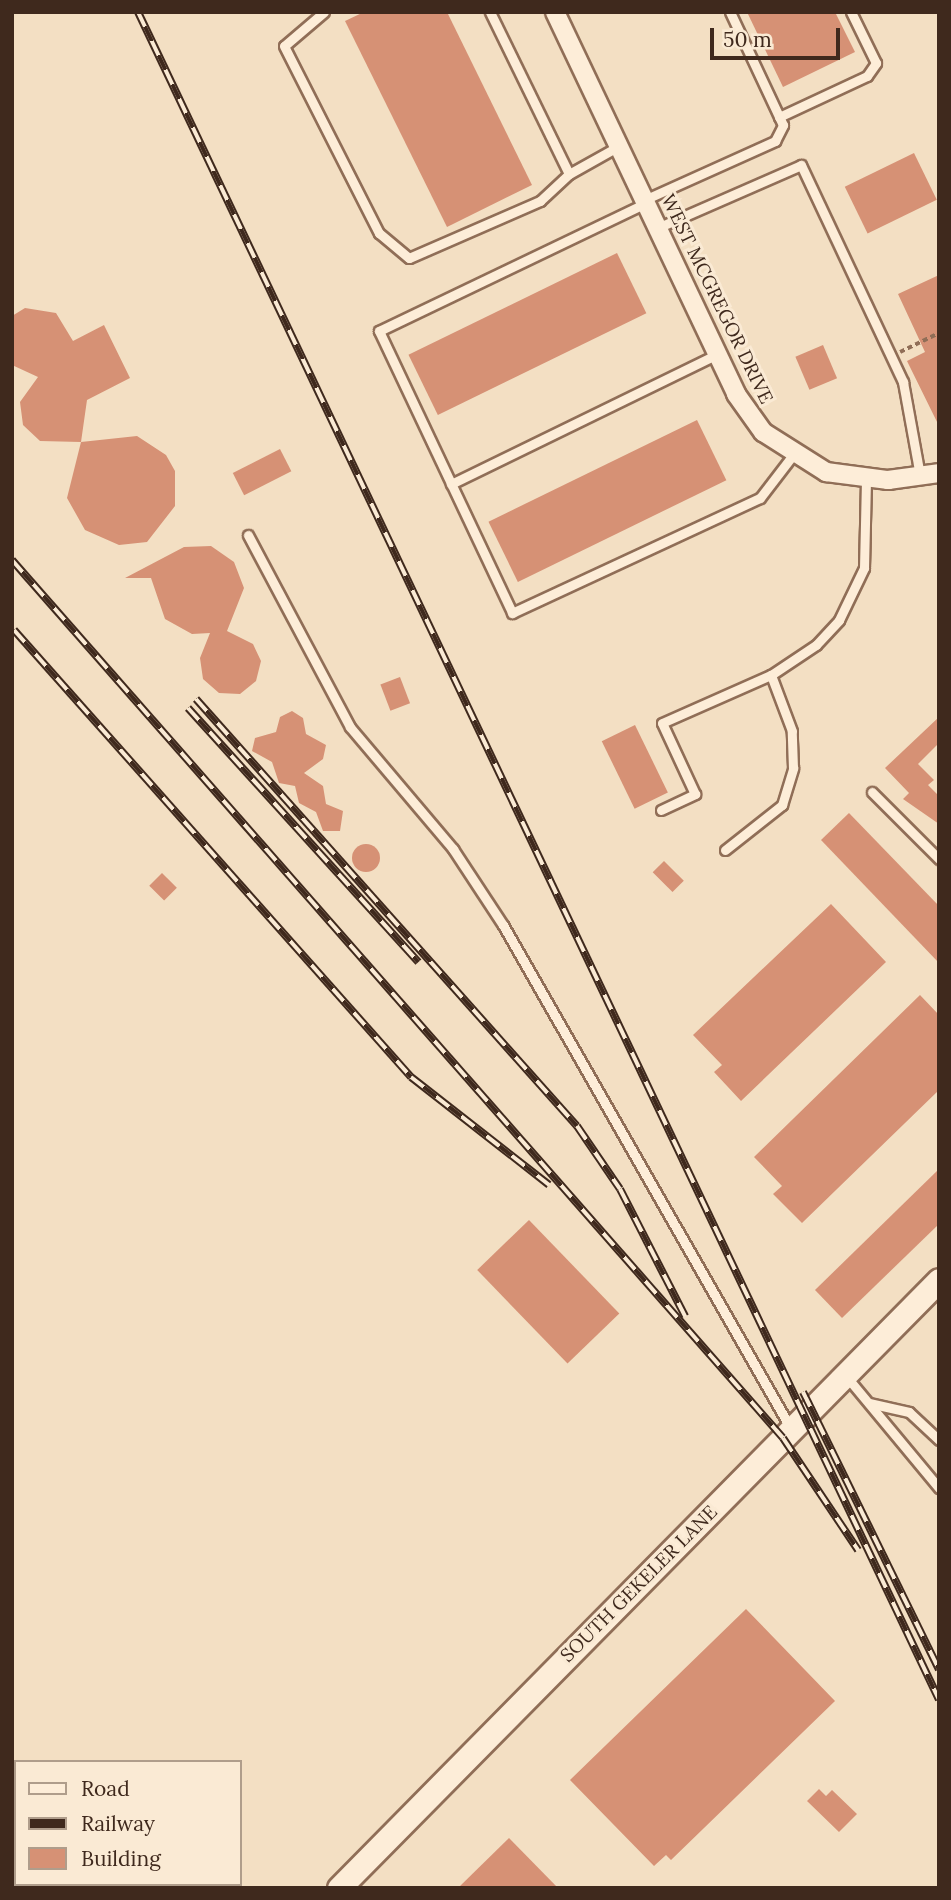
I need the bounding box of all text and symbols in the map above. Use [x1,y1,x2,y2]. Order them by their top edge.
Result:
scale bar [713,14,842,58]
text: 50 m [723,26,772,53]
street label: WEST MCGREGOR DRIVE [656,191,778,407]
street label: SOUTH GEKELER LANE [556,1501,722,1667]
legend [14,1760,242,1886]
text: Road [81,1775,130,1802]
text: Railway [81,1810,155,1837]
text: Building [81,1845,161,1872]

